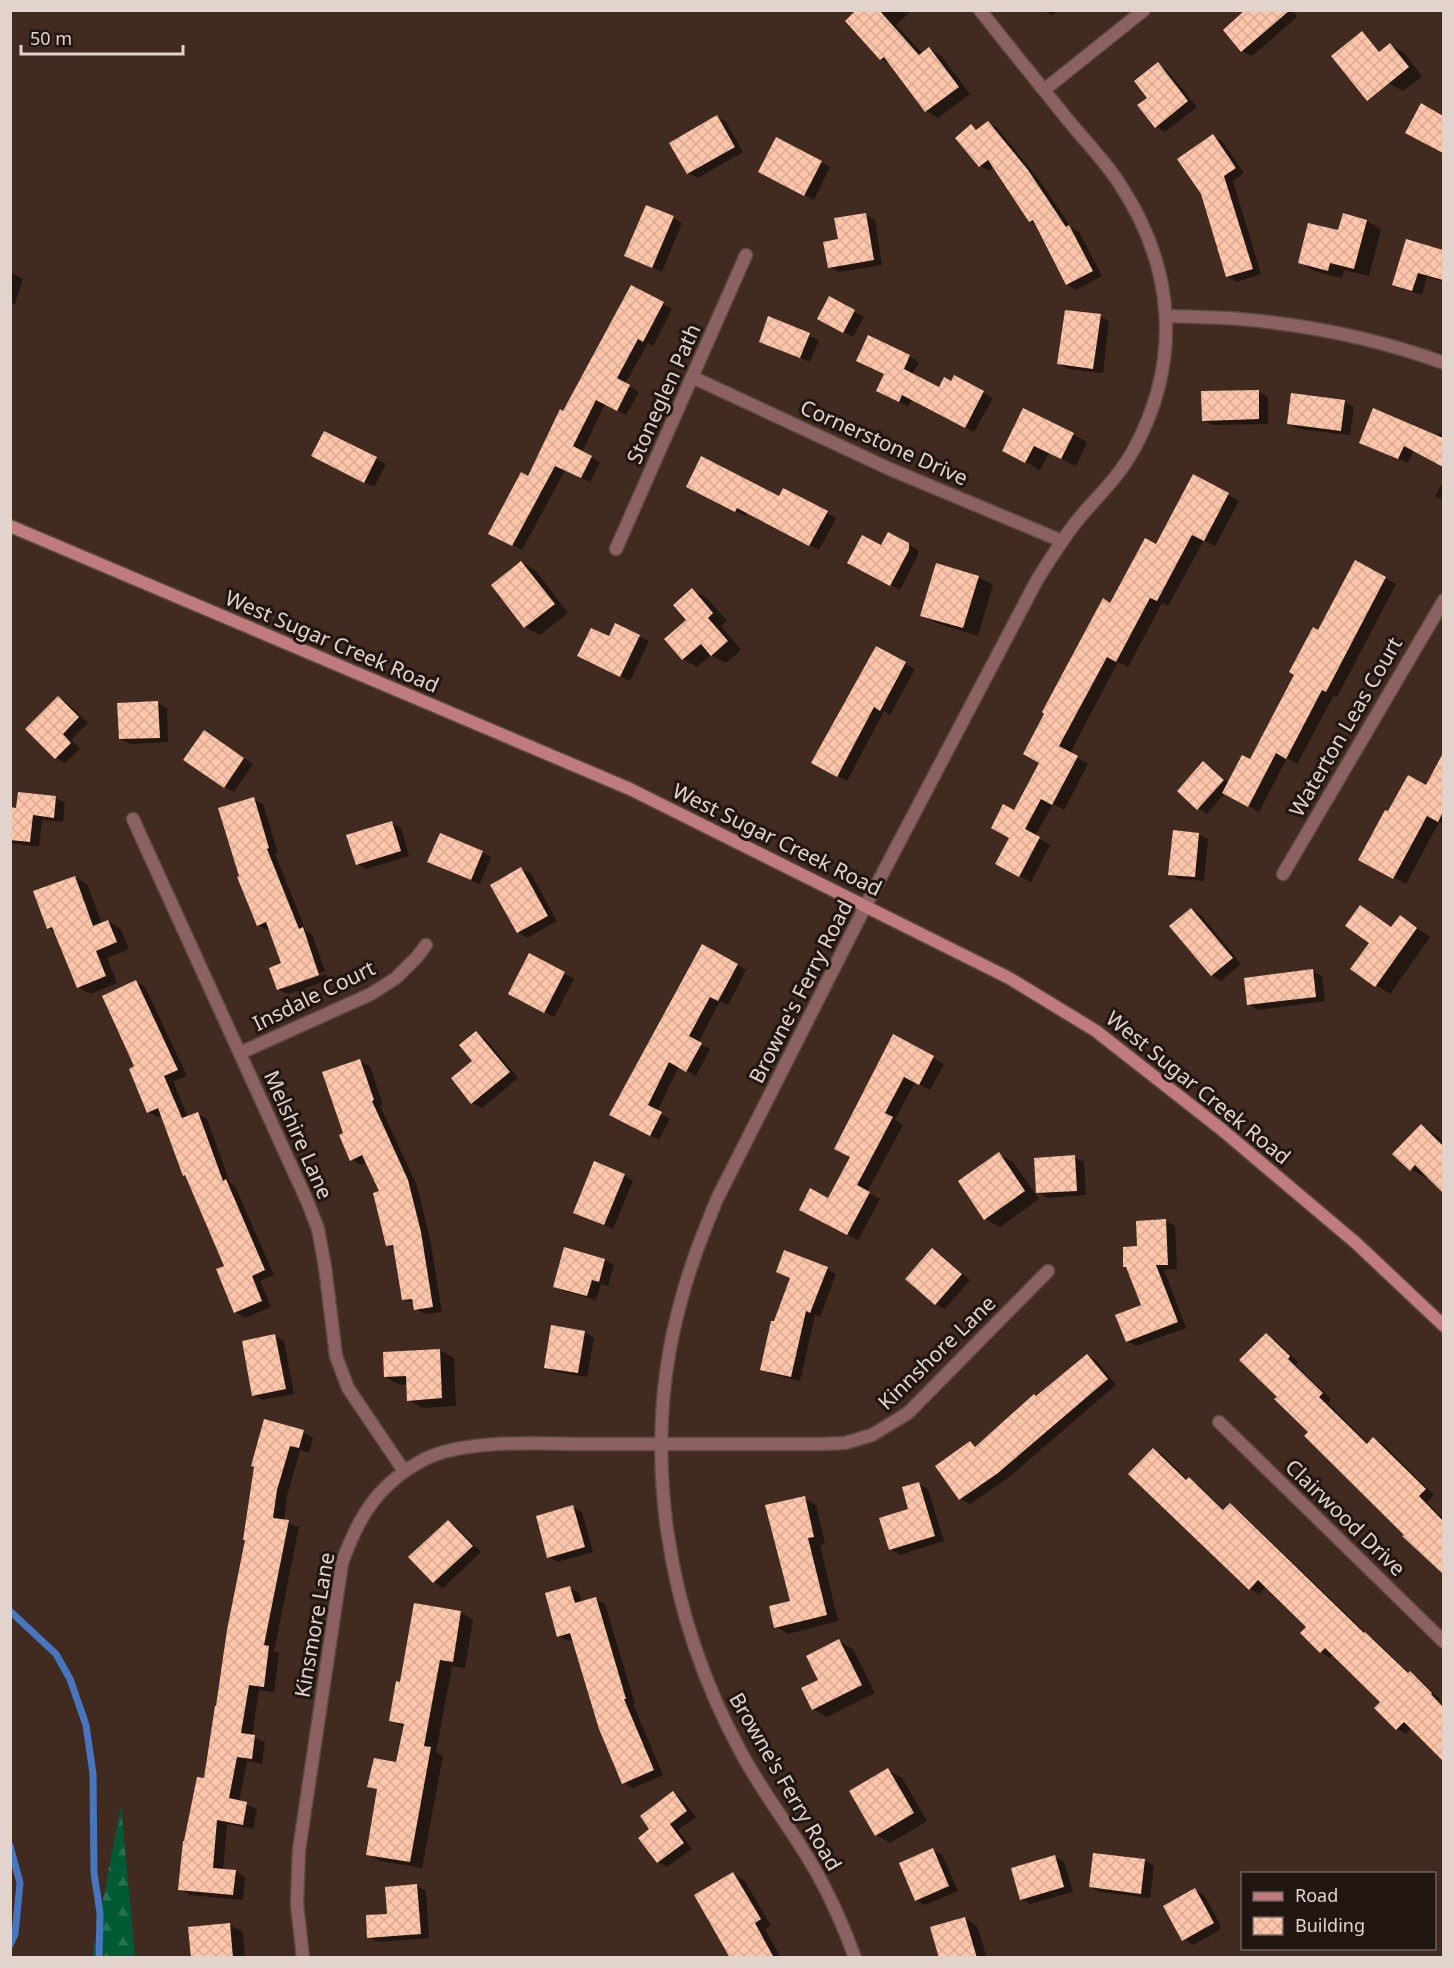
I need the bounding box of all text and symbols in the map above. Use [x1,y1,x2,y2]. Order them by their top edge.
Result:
scale bar [21,18,183,56]
text: 50 m [30,26,72,50]
street label: Stoneglen Path [620,319,706,468]
street label: Cornerstone Drive [796,393,973,492]
street label: West Sugar Creek Road [221,583,444,699]
street label: Waterton Leas Court [1282,631,1408,821]
street label: West Sugar Creek Road [668,776,887,902]
street label: Browne's Ferry Road [742,895,858,1088]
street label: Insdale Court [248,953,380,1037]
street label: West Sugar Creek Road [1101,1004,1297,1170]
street label: Melshire Lane [258,1066,340,1203]
street label: Kinnshore Lane [871,1289,1001,1416]
street label: Clairwood Drive [1280,1453,1412,1582]
street label: Kinsmore Lane [287,1550,341,1700]
street label: Browne's Ferry Road [723,1687,848,1876]
legend [1241,1872,1436,1950]
text: Road [1295,1883,1338,1907]
text: Building [1295,1913,1365,1937]

